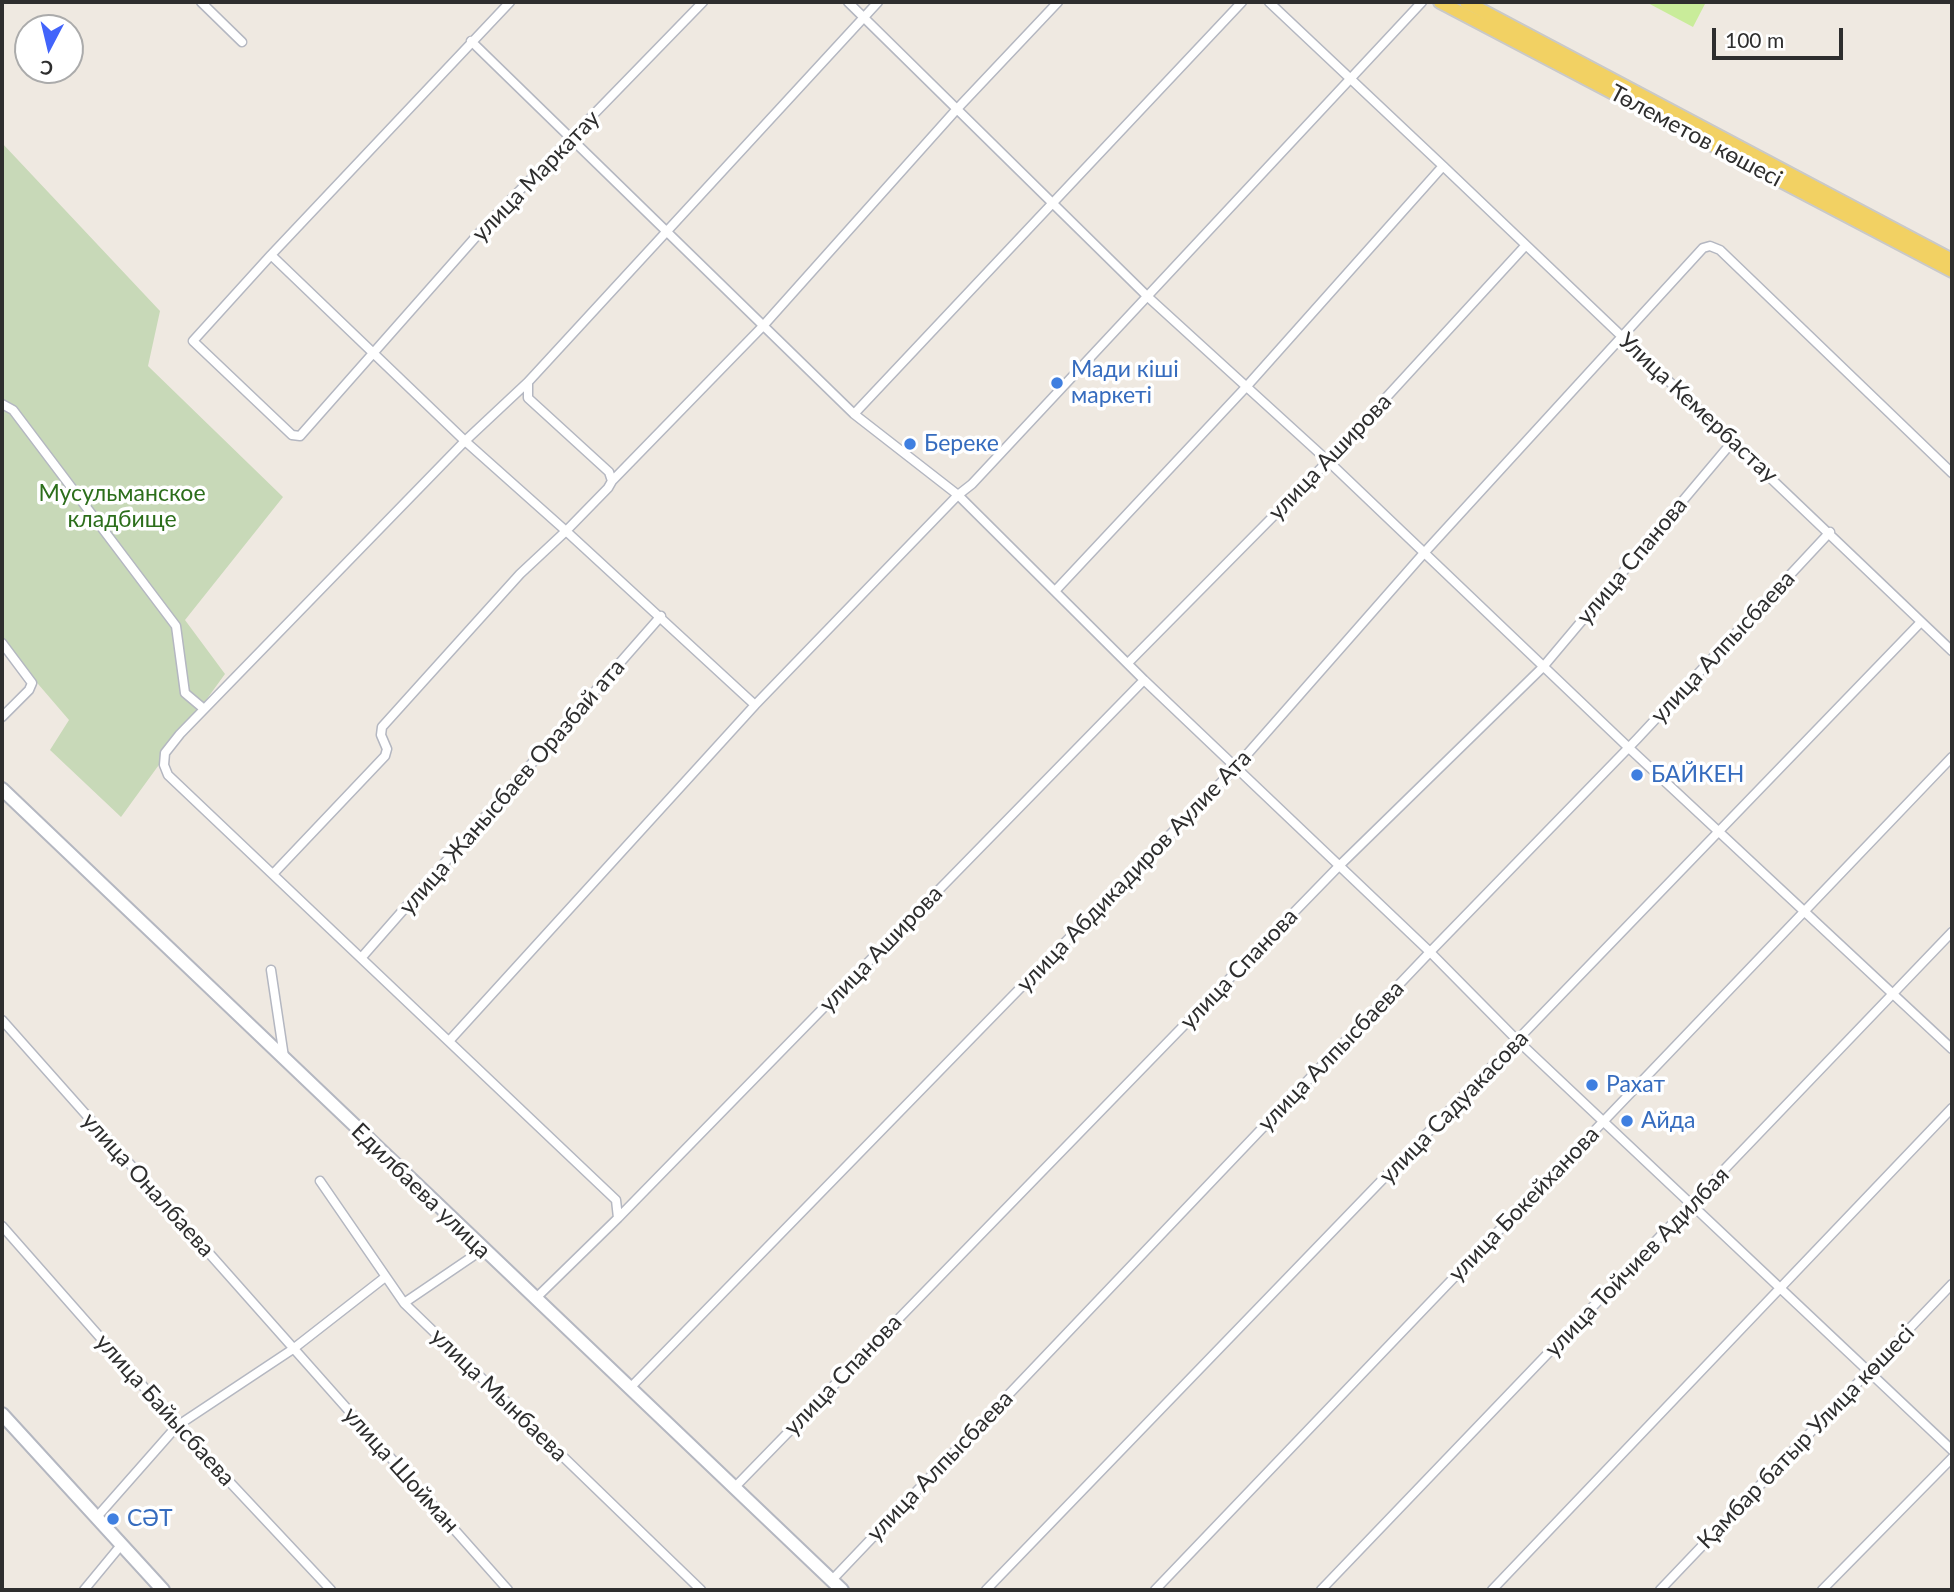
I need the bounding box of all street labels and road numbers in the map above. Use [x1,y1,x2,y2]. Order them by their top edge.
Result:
street label: Төлеметов көшесі [1605,79,1787,193]
street label: улица Маркатау [466,105,606,247]
street label: Улица Кемербастау [1613,327,1783,489]
street label: улица Аширова [1263,388,1397,526]
street label: улица Спанова [1571,492,1693,630]
street label: улица Алпысбаева [1645,565,1801,729]
street label: улица Жанысбаев Оразбай ата [393,654,631,920]
street label: улица Абдикадиров Аулие Ата [1011,744,1257,998]
street label: улица Аширова [814,880,948,1018]
street label: улица Спанова [1174,903,1304,1035]
street label: улица Алпысбаева [1252,975,1410,1137]
street label: улица Садуакасова [1374,1025,1534,1189]
street label: улица Оналбаева [76,1107,220,1263]
street label: Едилбаева улица [346,1118,496,1264]
street label: улица Бокейханова [1443,1121,1605,1287]
street label: улица Тойчиев Адилбая [1539,1161,1735,1363]
street label: улица Спанова [778,1309,908,1441]
street label: Қамбар батыр Улица көшесі [1692,1319,1920,1555]
street label: улица Мынбаева [425,1323,573,1467]
street label: улица Байысбаева [90,1328,240,1492]
street label: улица Алпысбаева [861,1385,1019,1547]
street label: улица Шойман [337,1401,465,1539]

